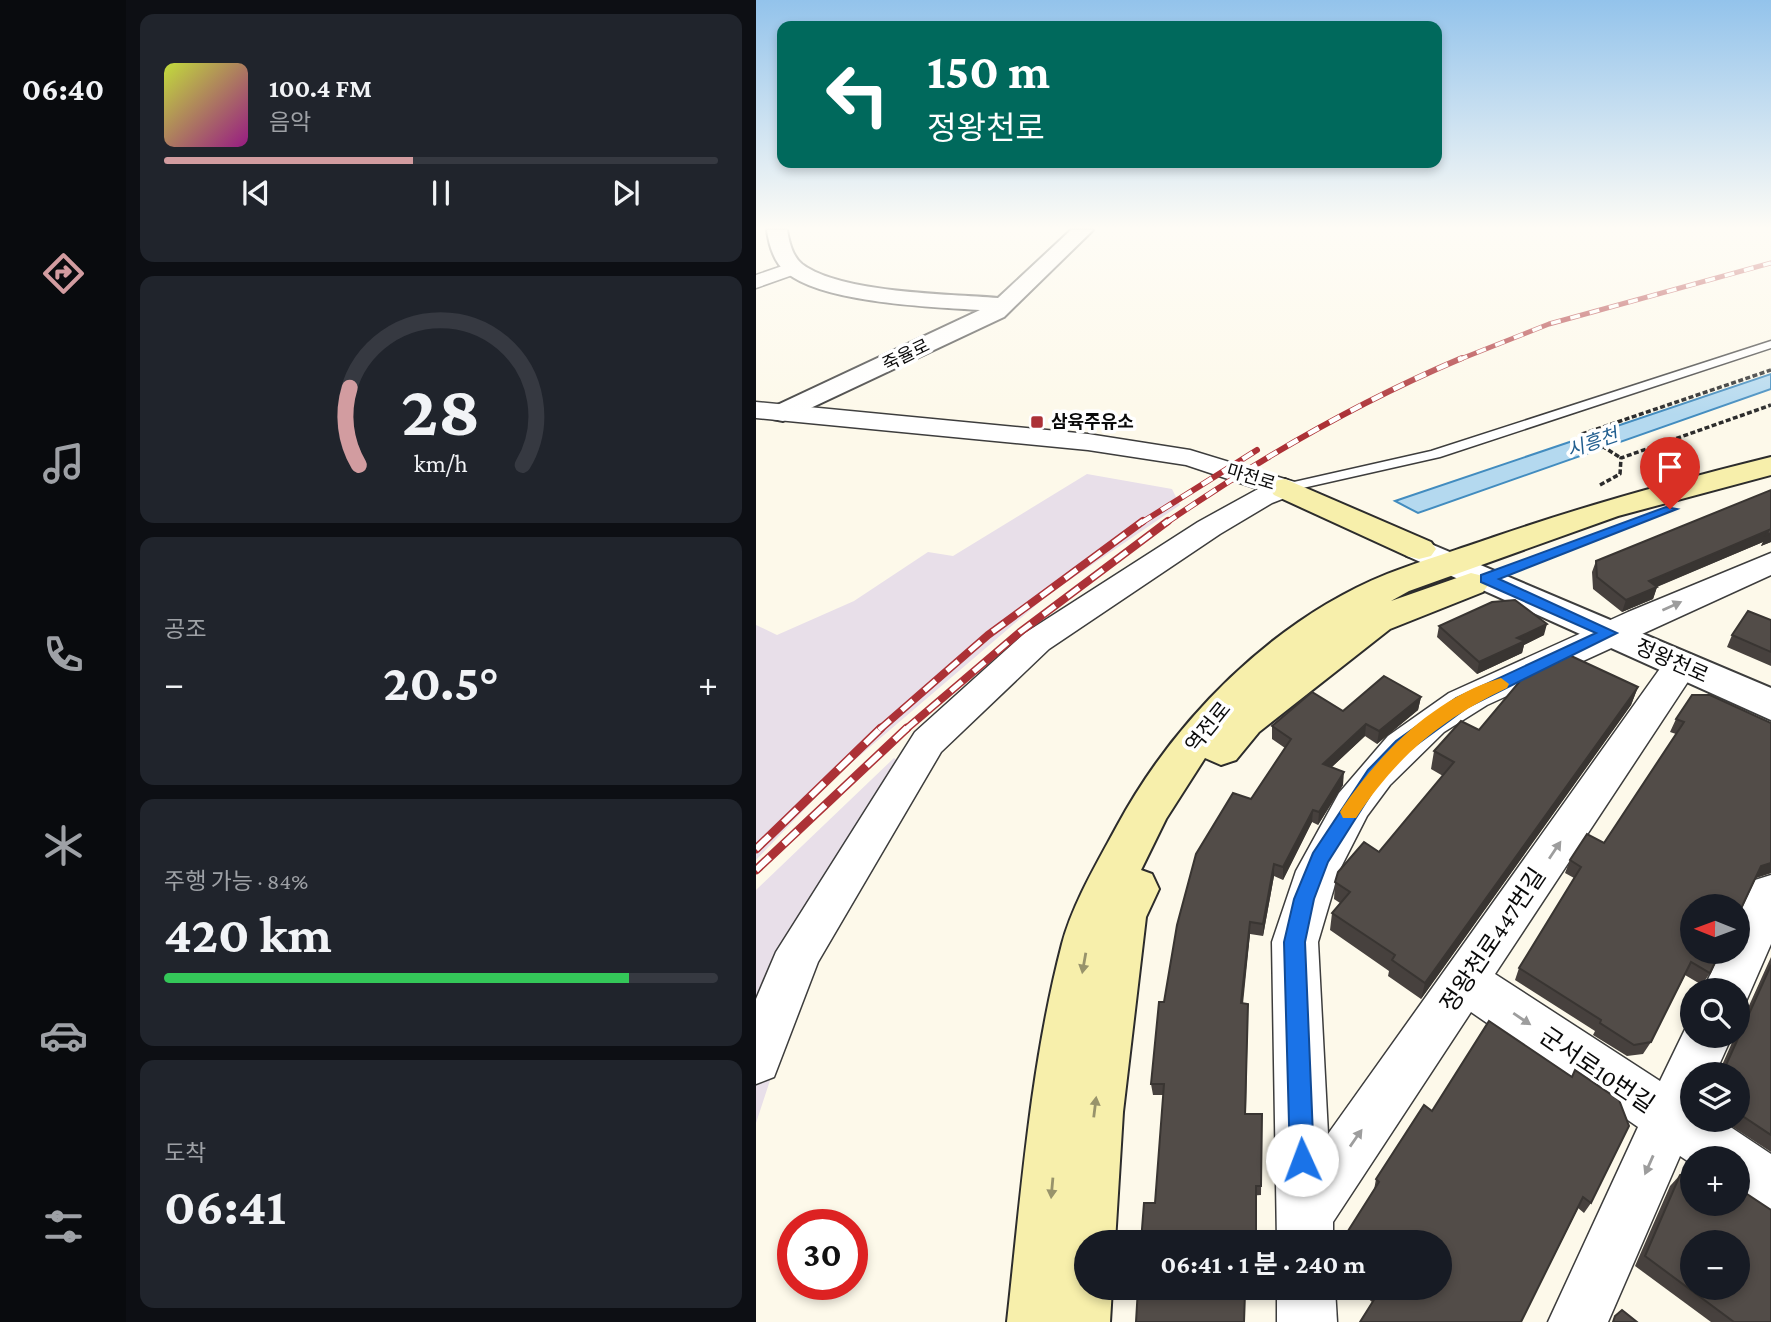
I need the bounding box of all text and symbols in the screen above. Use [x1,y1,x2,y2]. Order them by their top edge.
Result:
text: 150 m [927,44,1050,99]
icon: left [812,49,903,140]
text: 06:40 [22,71,104,107]
text: 100.4 FM [269,74,372,103]
text: 음악 [269,109,311,135]
text: 정왕천로 [927,110,1045,146]
icon: previous [237,174,275,212]
icon: pause [422,174,460,212]
icon: next [607,174,645,212]
icon: directions [39,249,88,298]
street label: 죽율로 [879,335,933,375]
text: 28 [401,371,481,452]
place label: 삼육주유소 [1051,412,1134,432]
marker: 삼육주유소 [1029,414,1045,430]
water label: 시흥천 [1564,424,1622,461]
pin [1640,437,1700,509]
icon: music [39,439,88,488]
icon: arrive [1651,448,1689,486]
text: km/h [414,450,468,477]
street label: 마전로 [1224,460,1278,494]
one-way arrow [1661,600,1682,611]
text: 공조 [164,616,206,642]
icon: phone [39,630,88,679]
street label: 정왕천로 [1632,634,1712,688]
text: 20.5° [383,653,499,711]
text: − [164,662,184,704]
text: + [698,662,718,704]
street label: 역전로 [1180,697,1236,757]
icon: climate [39,821,88,870]
one-way arrow [1548,840,1561,860]
street label: 정왕천로447번길 [1435,863,1551,1017]
text: 주행 가능 · 84% [164,868,308,894]
north arrow [1680,894,1750,964]
map controls [1680,894,1750,1300]
text: 420 km [164,905,332,963]
one-way arrow [1078,952,1089,974]
button: search [1680,978,1750,1048]
icon: car [39,1011,88,1060]
one-way arrow [1512,1012,1531,1025]
street label: 군서로10번길 [1535,1021,1660,1118]
button: layers [1680,1062,1750,1132]
one-way arrow [1089,1096,1100,1118]
position arrow [1265,1123,1339,1197]
one-way arrow [1349,1129,1363,1147]
text: 도착 [164,1140,206,1166]
button: + [1680,1146,1750,1216]
one-way arrow [1643,1155,1655,1175]
text: 06:41 [164,1177,286,1235]
one-way arrow [1046,1177,1057,1199]
icon: filters [39,1202,88,1251]
speed limit sign: 30 [777,1209,868,1300]
button: − [1680,1230,1750,1300]
text: 06:41 · 1 분 · 240 m [1161,1250,1365,1279]

